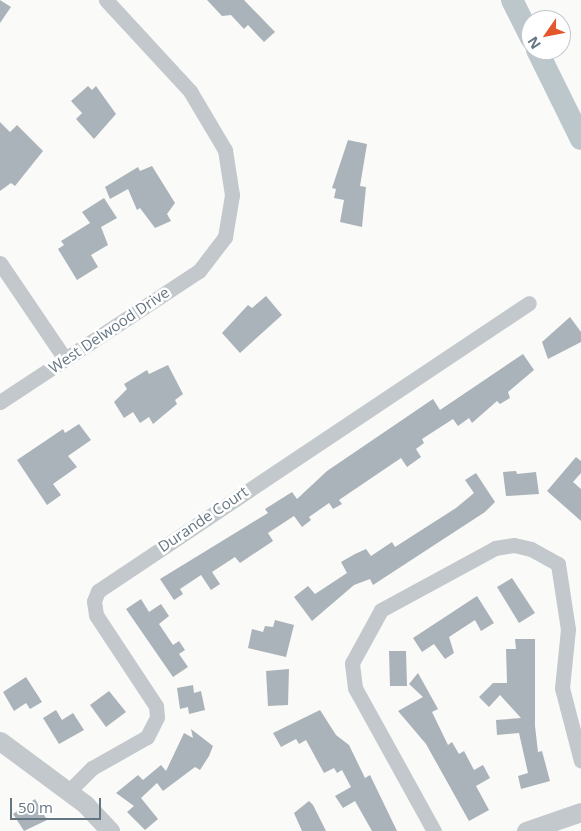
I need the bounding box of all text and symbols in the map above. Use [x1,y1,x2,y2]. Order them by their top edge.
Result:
north arrow [521,10,571,60]
text: N [523,33,545,53]
street label: West Delwood Drive [45,283,173,377]
street label: Durande Court [155,482,251,556]
scale bar [12,788,104,820]
text: 50 m [18,797,53,817]

